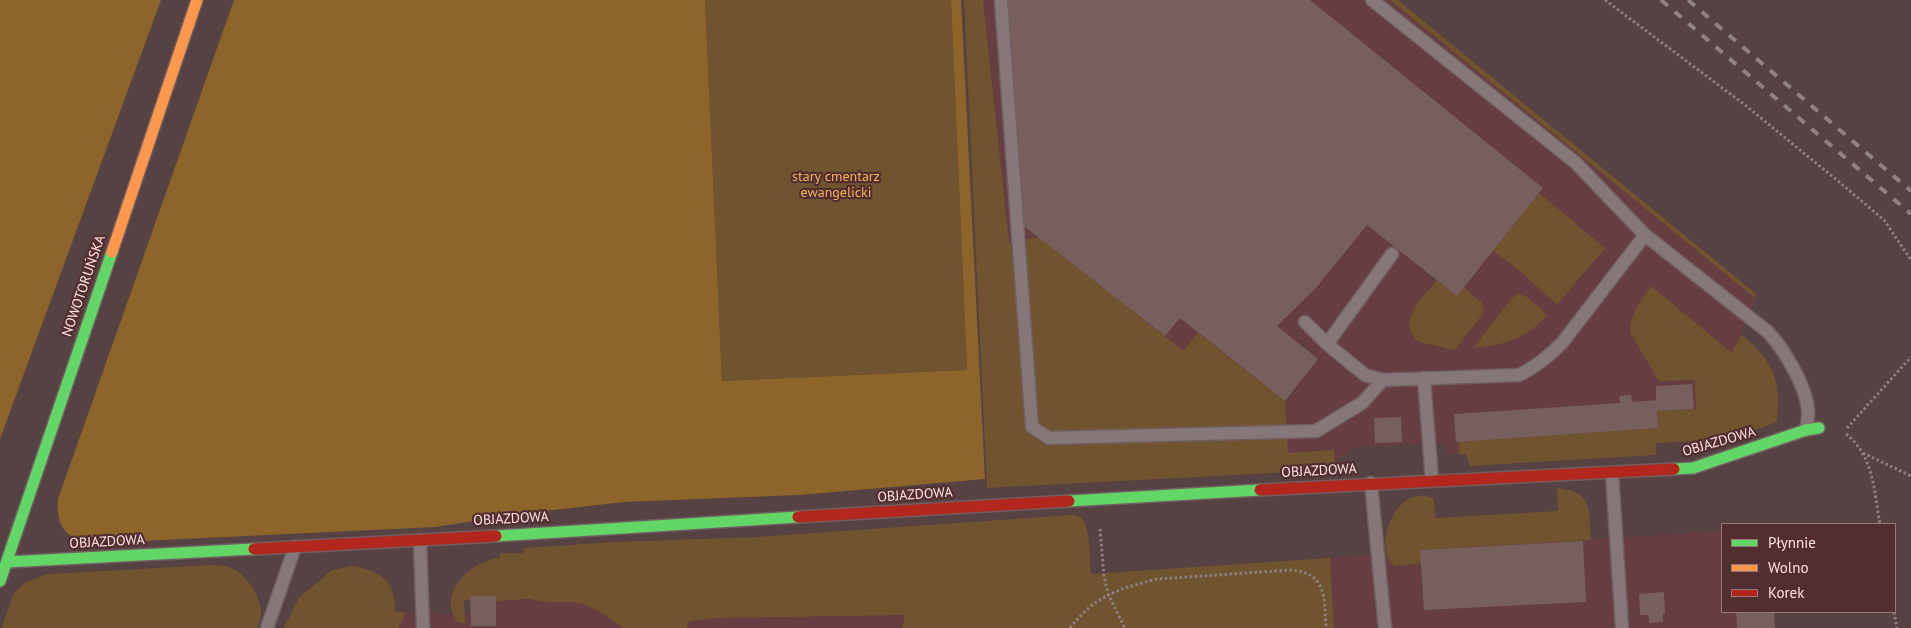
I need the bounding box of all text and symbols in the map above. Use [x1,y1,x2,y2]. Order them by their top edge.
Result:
park label: stary cmentarz ewangelicki [792,169,880,202]
street label: NOWOTORUŃSKA [59,233,109,339]
street label: OBJAZDOWA [1680,424,1758,460]
street label: OBJAZDOWA [1281,461,1357,481]
street label: OBJAZDOWA [877,484,953,506]
street label: OBJAZDOWA [473,509,549,529]
legend [1721,523,1896,613]
street label: OBJAZDOWA [69,532,145,552]
text: Płynnie [1768,533,1816,552]
text: Wolno [1768,558,1808,577]
text: Korek [1768,583,1804,602]

